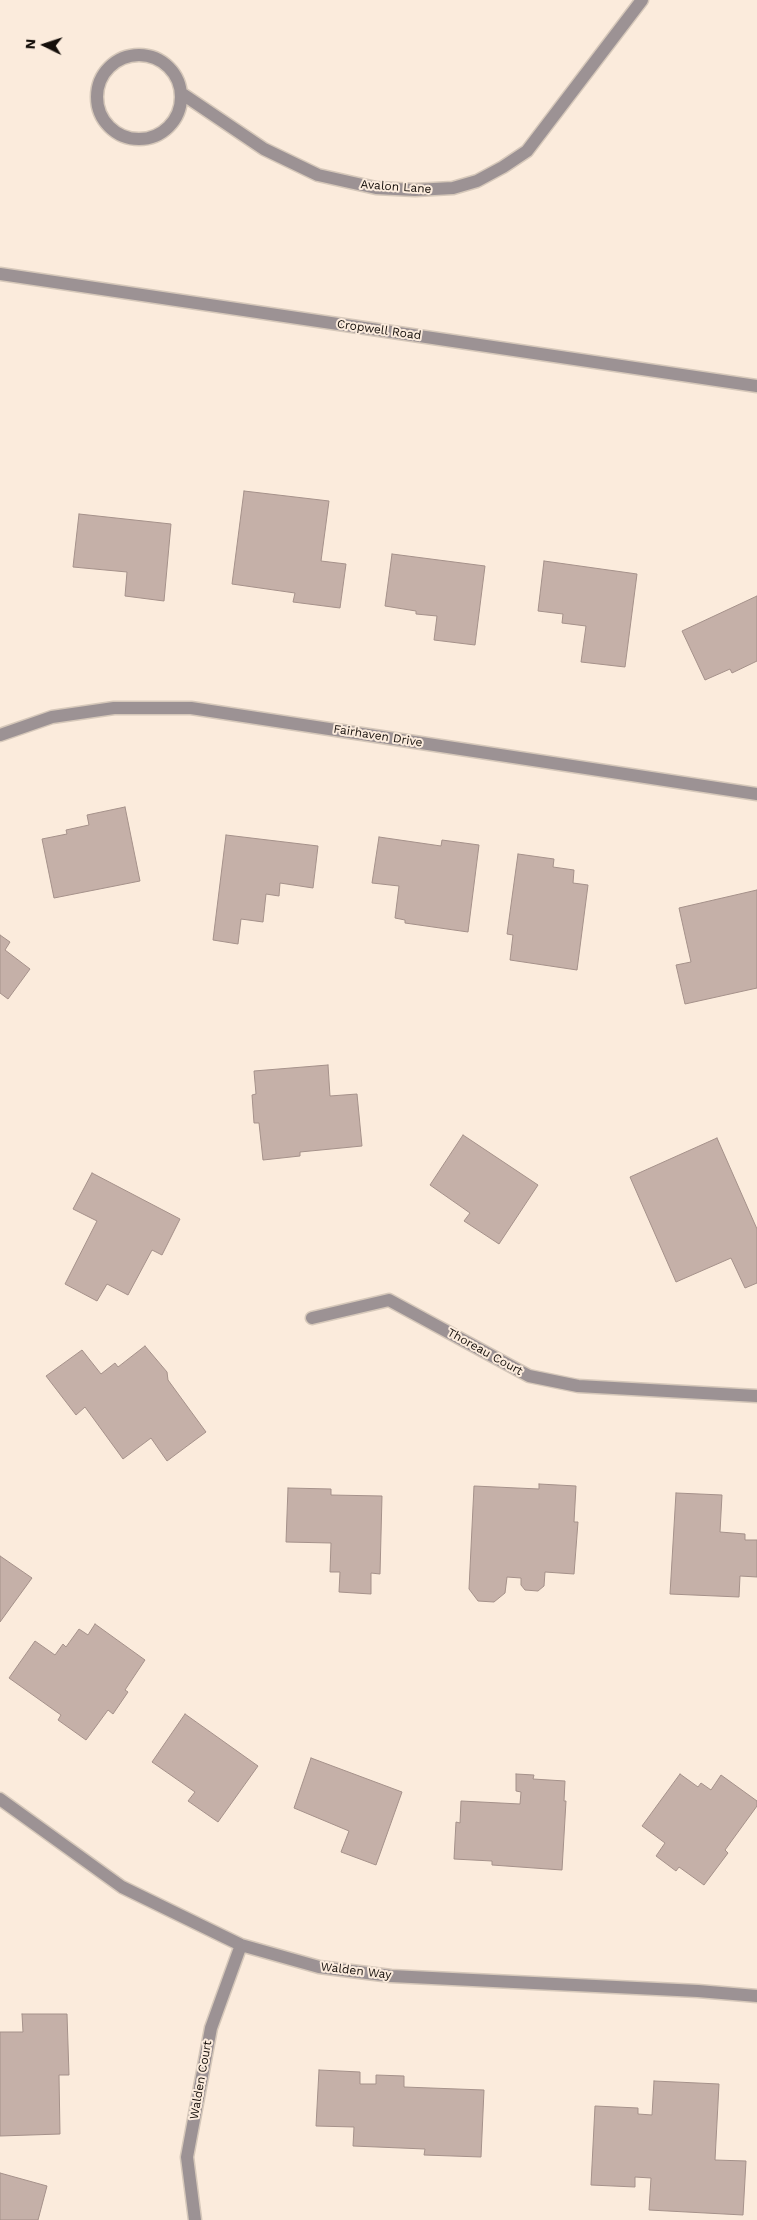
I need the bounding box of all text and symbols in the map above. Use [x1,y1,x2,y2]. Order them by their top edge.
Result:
north arrow [20,20,70,70]
text: N [22,38,38,50]
street label: Avalon Lane [360,177,432,197]
street label: Cropwell Road [336,317,422,343]
street label: Fairhaven Drive [332,722,424,750]
street label: Thoreau Court [445,1325,525,1379]
street label: Walden Way [320,1960,392,1982]
street label: Walden Court [187,2039,215,2121]

